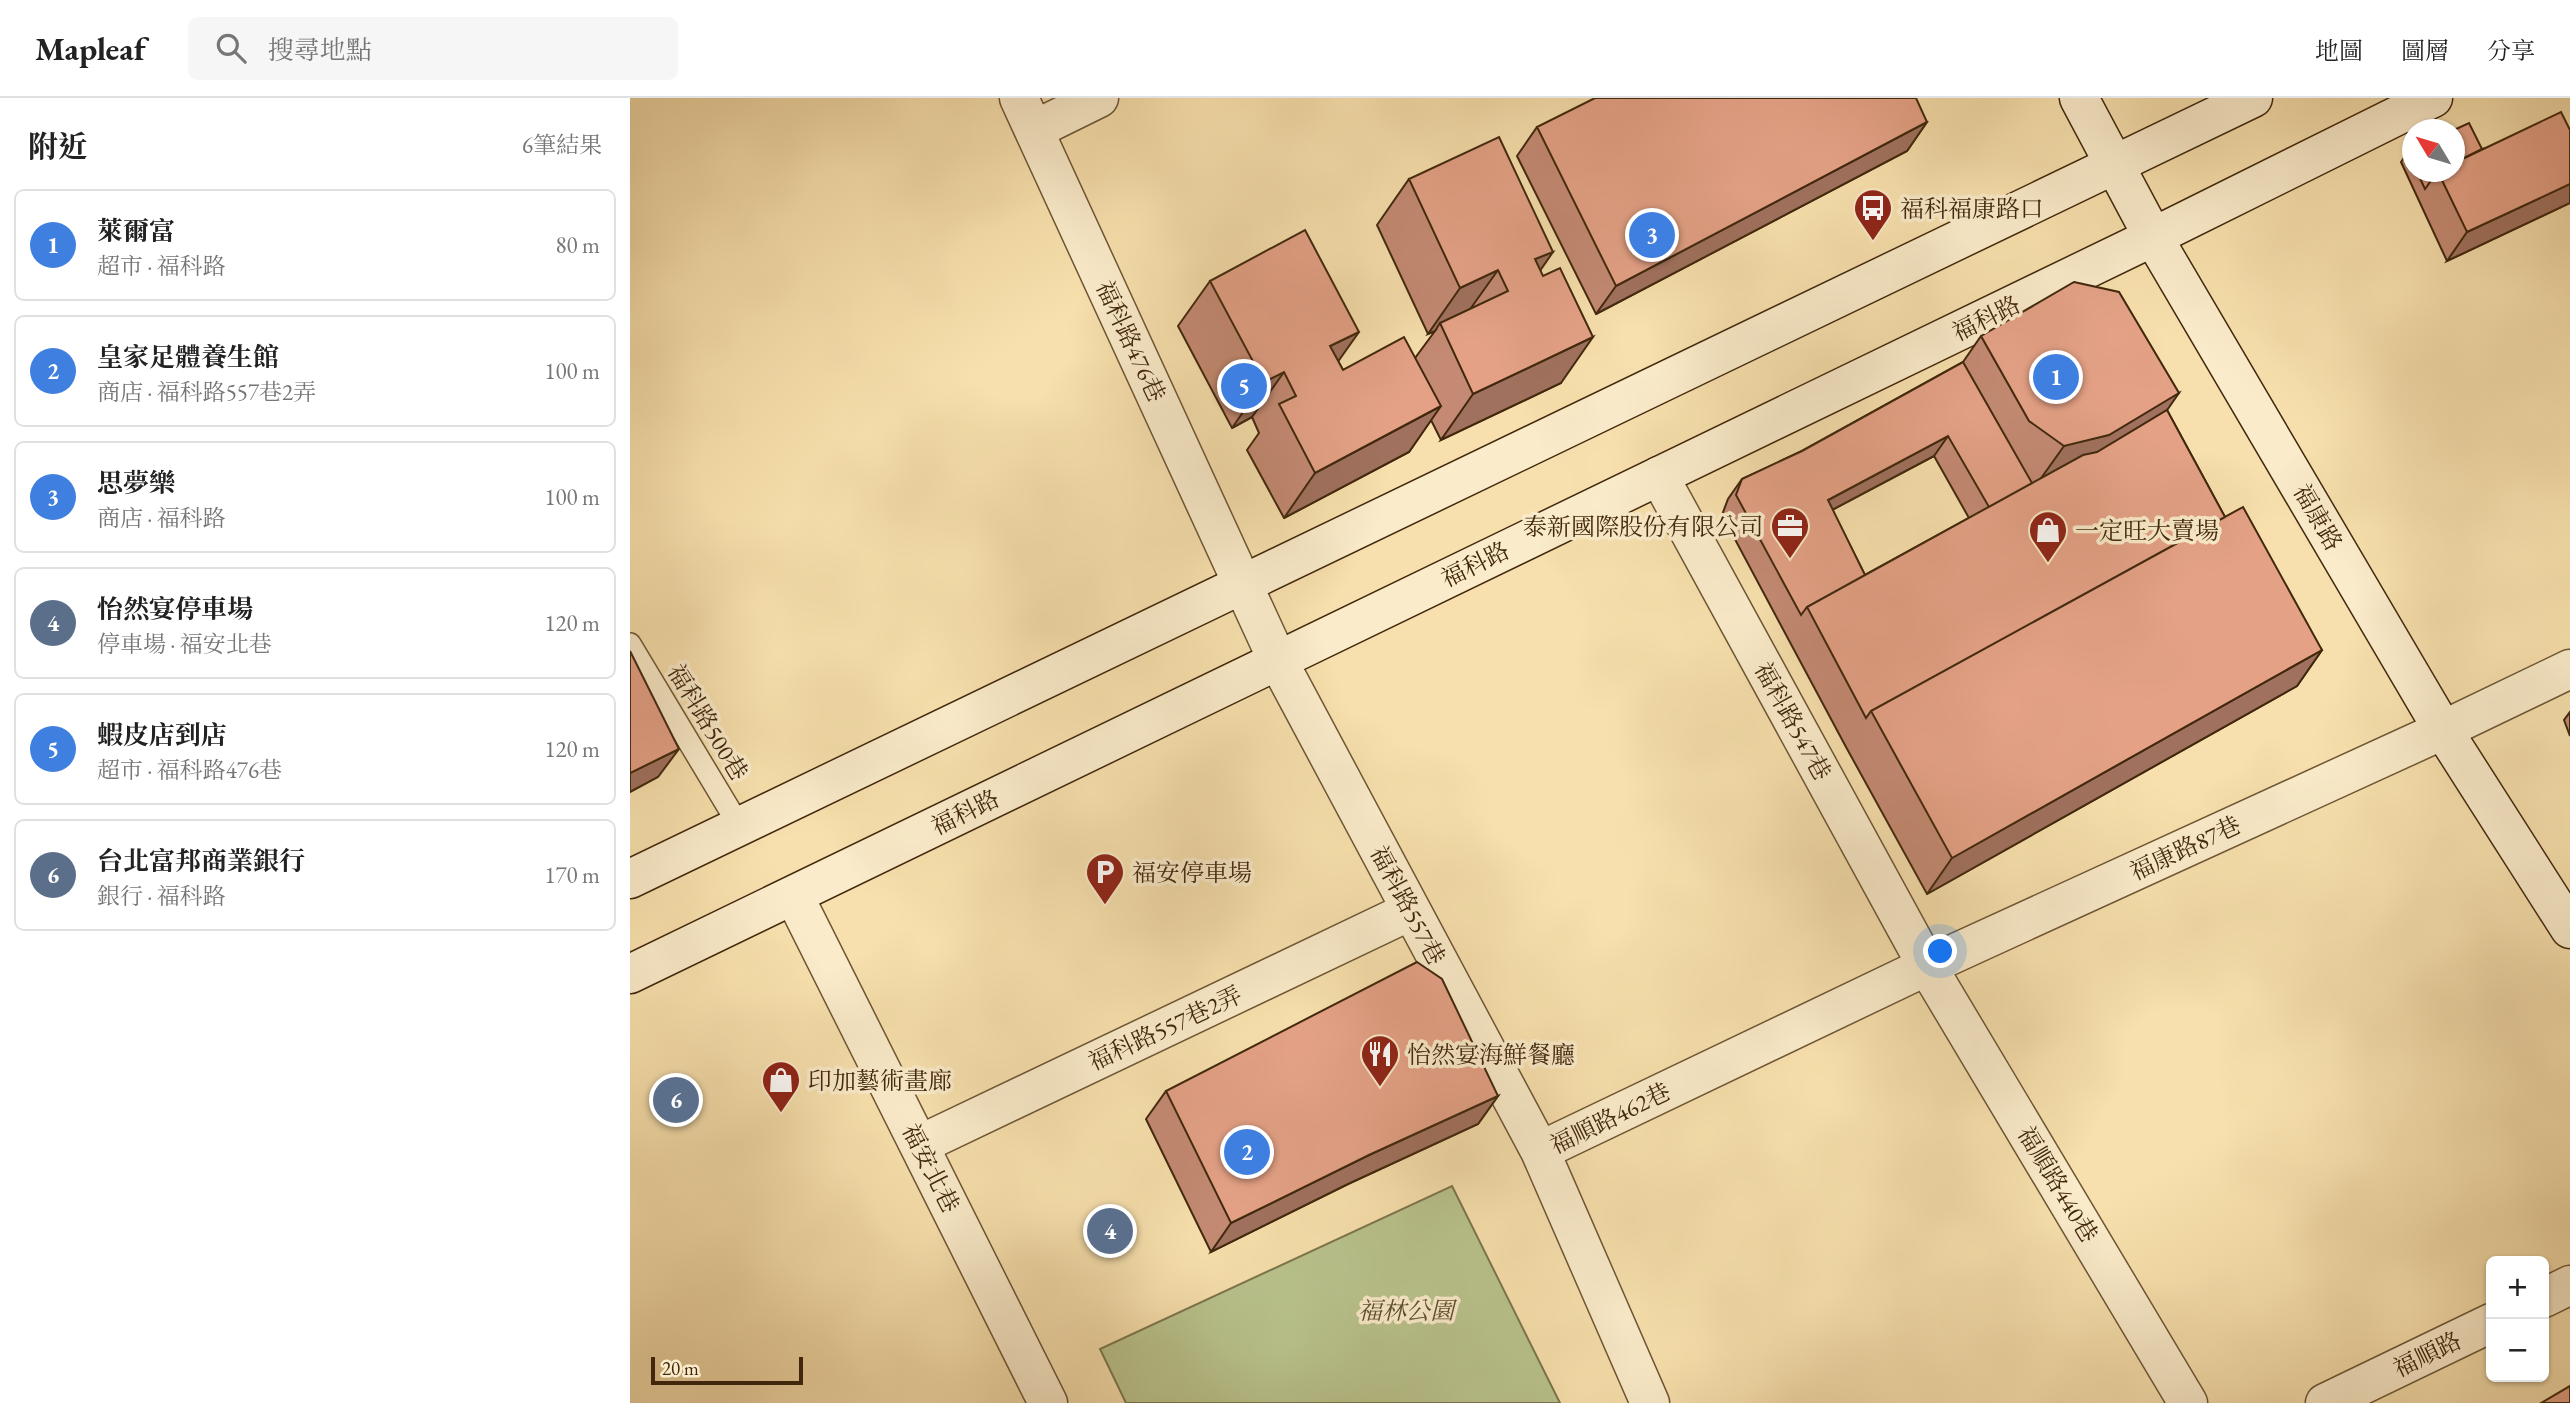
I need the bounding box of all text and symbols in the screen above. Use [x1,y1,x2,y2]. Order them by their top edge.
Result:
search box [188,17,678,80]
text: Mapleaf [35,27,146,70]
icon: search [212,29,250,67]
text: 搜尋地點 [268,33,372,67]
text: 地圖 [2315,35,2363,66]
text: 圖層 [2401,35,2449,66]
text: 分享 [2487,35,2535,66]
north arrow [2402,119,2465,182]
text: 附近 [28,127,88,166]
text: 6筆結果 [522,130,602,160]
bus stop icon: 福科福康路口 [1852,187,1894,242]
place label: 福科福康路口 [1900,193,2044,224]
pin: 3 [1629,209,1675,261]
text: 萊爾富 [97,214,175,248]
text: 1 [47,230,59,260]
text: 80 m [555,230,600,260]
text: 超市 · 福科路 [97,251,226,281]
street label: 福科路476巷 [1089,275,1173,407]
street label: 福科路 [1947,288,2025,348]
text: 皇家足體養生館 [97,340,279,374]
pin: 1 [2033,351,2079,403]
text: 2 [47,356,59,386]
text: 100 m [544,356,600,386]
pin: 5 [1221,360,1267,412]
text: 商店 · 福科路557巷2弄 [97,377,316,407]
text: 思夢樂 [97,466,175,500]
street label: 福康路 [2287,478,2349,556]
text: 3 [47,482,59,512]
text: 100 m [544,482,600,512]
text: 商店 · 福科路 [97,503,226,533]
office icon: 泰新國際股份有限公司 [1769,505,1811,560]
shop icon: 一定旺大賣場 [2027,509,2069,564]
place label: 泰新國際股份有限公司 [1523,511,1763,542]
place label: 一定旺大賣場 [2075,515,2219,546]
street label: 福科路 [1436,534,1514,594]
text: 怡然宴停車場 [97,592,253,626]
text: 4 [47,608,59,638]
text: 120 m [544,608,600,638]
text: 停車場 · 福安北巷 [97,629,272,659]
street label: 福科路547巷 [1748,656,1838,786]
street label: 福科路500巷 [661,658,755,786]
text: 蝦皮店到店 [97,718,227,752]
text: 5 [47,734,59,764]
text: 120 m [544,734,600,764]
text: 超市 · 福科路476巷 [97,755,282,785]
street label: 福科路 [926,782,1004,842]
street label: 福康路87巷 [2125,809,2245,887]
street label: 福科路557巷 [1364,840,1452,970]
text: 台北富邦商業銀行 [97,844,305,878]
parking icon: 福安停車場 [1084,851,1126,906]
place label: 福安停車場 [1132,857,1252,888]
text: 6 [47,860,59,890]
text: 170 m [544,860,600,890]
text: 銀行 · 福科路 [97,881,226,911]
your location [1923,934,1957,968]
street label: 福科路557巷2弄 [1083,979,1247,1077]
restaurant icon: 怡然宴海鮮餐廳 [1359,1033,1401,1088]
place label: 怡然宴海鮮餐廳 [1407,1039,1575,1070]
shop icon: 印加藝術畫廊 [760,1059,802,1114]
place label: 印加藝術畫廊 [808,1065,952,1096]
pin: 6 [653,1074,699,1126]
street label: 福順路462巷 [1545,1075,1675,1161]
street label: 福安北巷 [895,1118,967,1218]
street label: 福順路440巷 [2011,1120,2105,1248]
pin: 2 [1224,1126,1270,1178]
pin: 4 [1087,1205,1133,1257]
map controls [2486,1256,2549,1382]
button: + [2486,1256,2549,1319]
park label: 福林公園 [1358,1295,1458,1326]
button: − [2486,1319,2549,1382]
street label: 福順路 [2388,1324,2466,1384]
scale bar [651,1354,803,1386]
text: 20 m [662,1356,699,1381]

